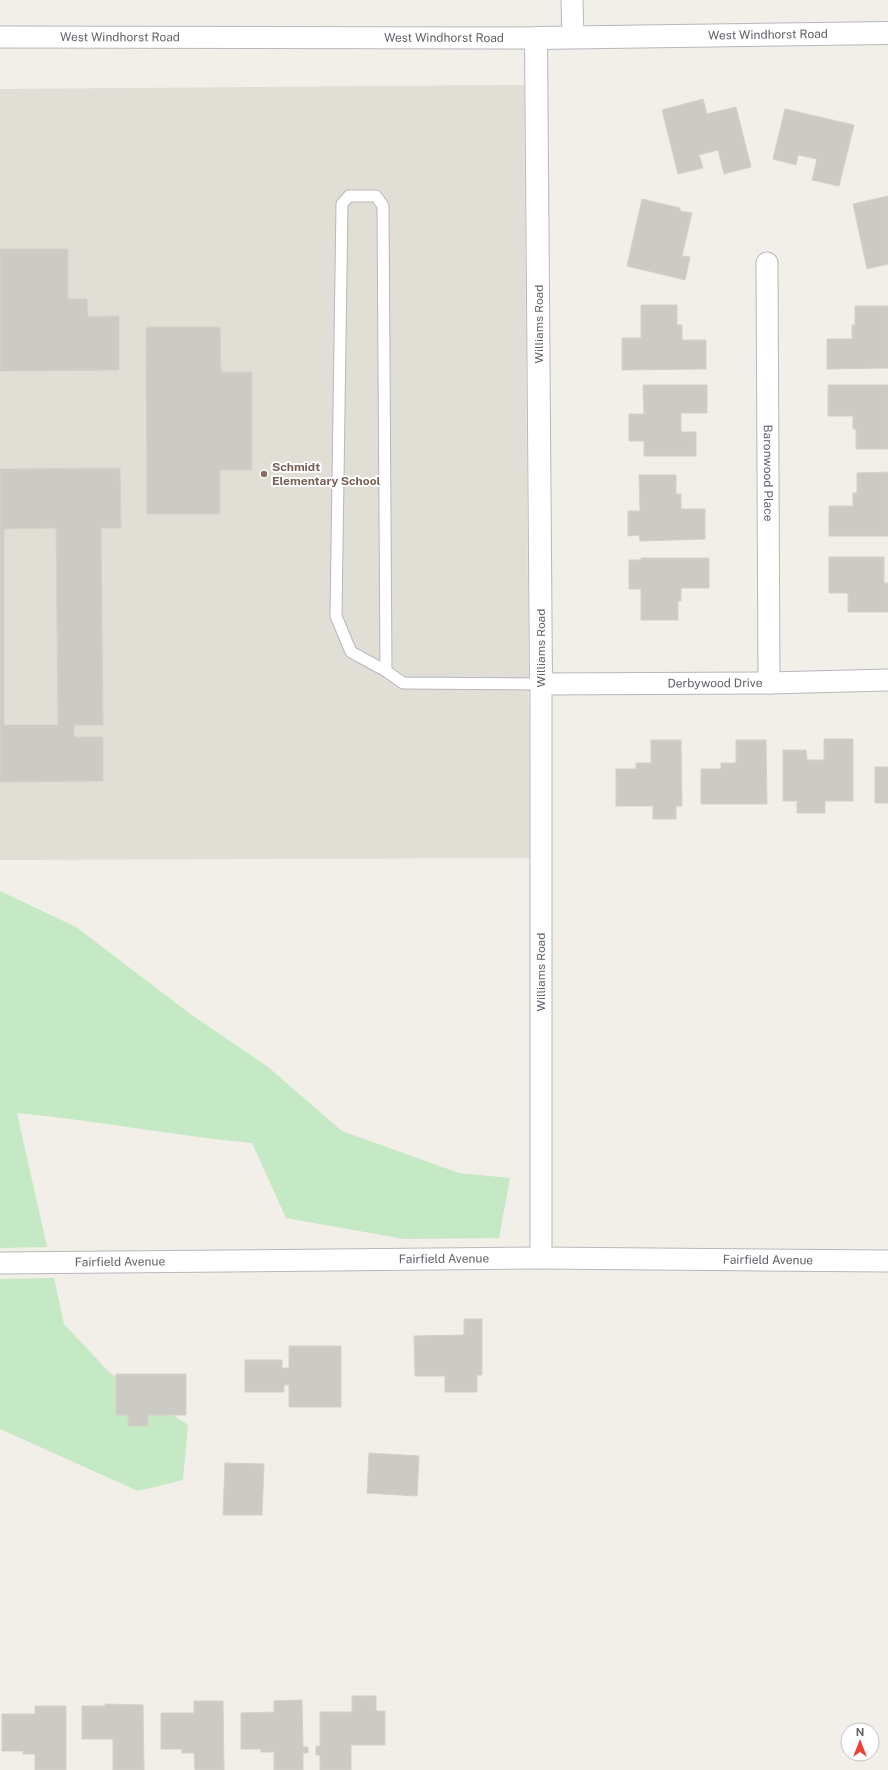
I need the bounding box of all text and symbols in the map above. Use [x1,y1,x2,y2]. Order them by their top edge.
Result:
street label: West Windhorst Road [708,27,828,43]
street label: West Windhorst Road [60,30,180,44]
street label: West Windhorst Road [384,31,504,45]
street label: Williams Road [532,285,546,363]
street label: Baronwood Place [761,425,775,522]
place label: Schmidt Elementary School [272,460,381,488]
marker: Schmidt Elementary School [259,469,269,479]
street label: Williams Road [534,609,548,687]
street label: Derbywood Drive [667,676,763,690]
street label: Williams Road [534,933,548,1011]
street label: Fairfield Avenue [399,1251,489,1266]
street label: Fairfield Avenue [723,1253,813,1267]
street label: Fairfield Avenue [75,1254,165,1269]
north arrow [840,1722,880,1762]
text: N [856,1726,864,1738]

